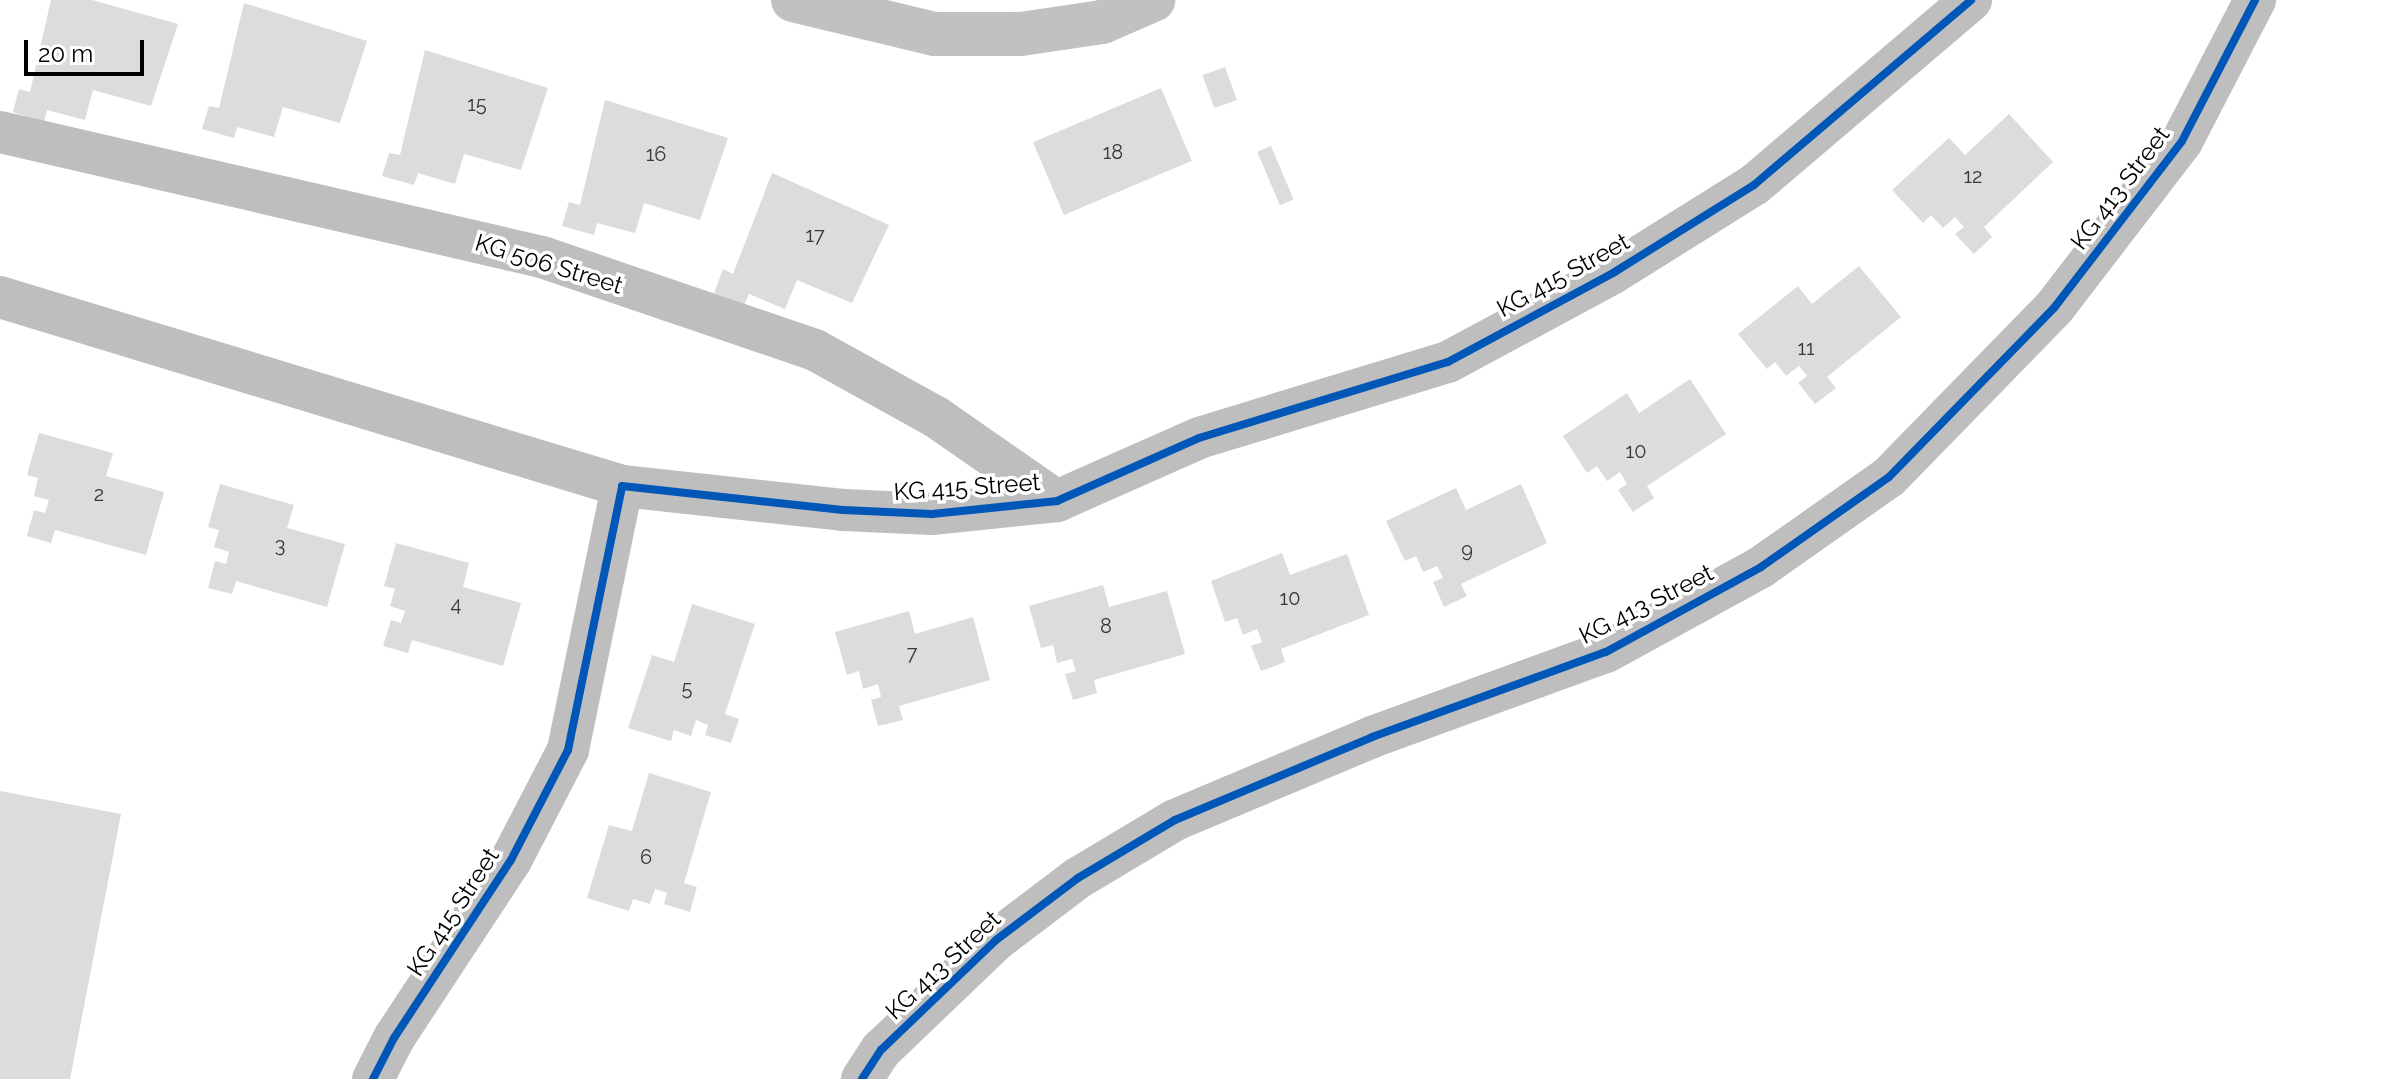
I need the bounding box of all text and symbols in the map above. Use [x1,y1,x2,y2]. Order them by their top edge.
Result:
scale bar [28,24,148,74]
text: 20 m [38,39,93,68]
house number: 15 [467,92,487,116]
street label: KG 413 Street [2064,121,2176,255]
house number: 18 [1103,140,1123,164]
house number: 16 [646,142,666,166]
house number: 12 [1964,164,1982,188]
house number: 17 [805,223,825,247]
street label: KG 415 Street [1492,227,1634,323]
street label: KG 506 Street [472,228,626,300]
house number: 11 [1797,336,1815,360]
house number: 10 [1626,439,1646,463]
street label: KG 415 Street [893,468,1041,506]
house number: 2 [94,482,104,506]
house number: 3 [275,533,285,557]
house number: 9 [1461,538,1473,562]
street label: KG 413 Street [1574,558,1718,650]
house number: 10 [1280,586,1300,610]
house number: 4 [451,592,461,616]
house number: 8 [1100,614,1112,638]
house number: 7 [907,641,917,665]
house number: 5 [682,676,692,700]
street label: KG 415 Street [401,843,505,981]
house number: 6 [640,845,652,869]
street label: KG 413 Street [880,904,1006,1026]

